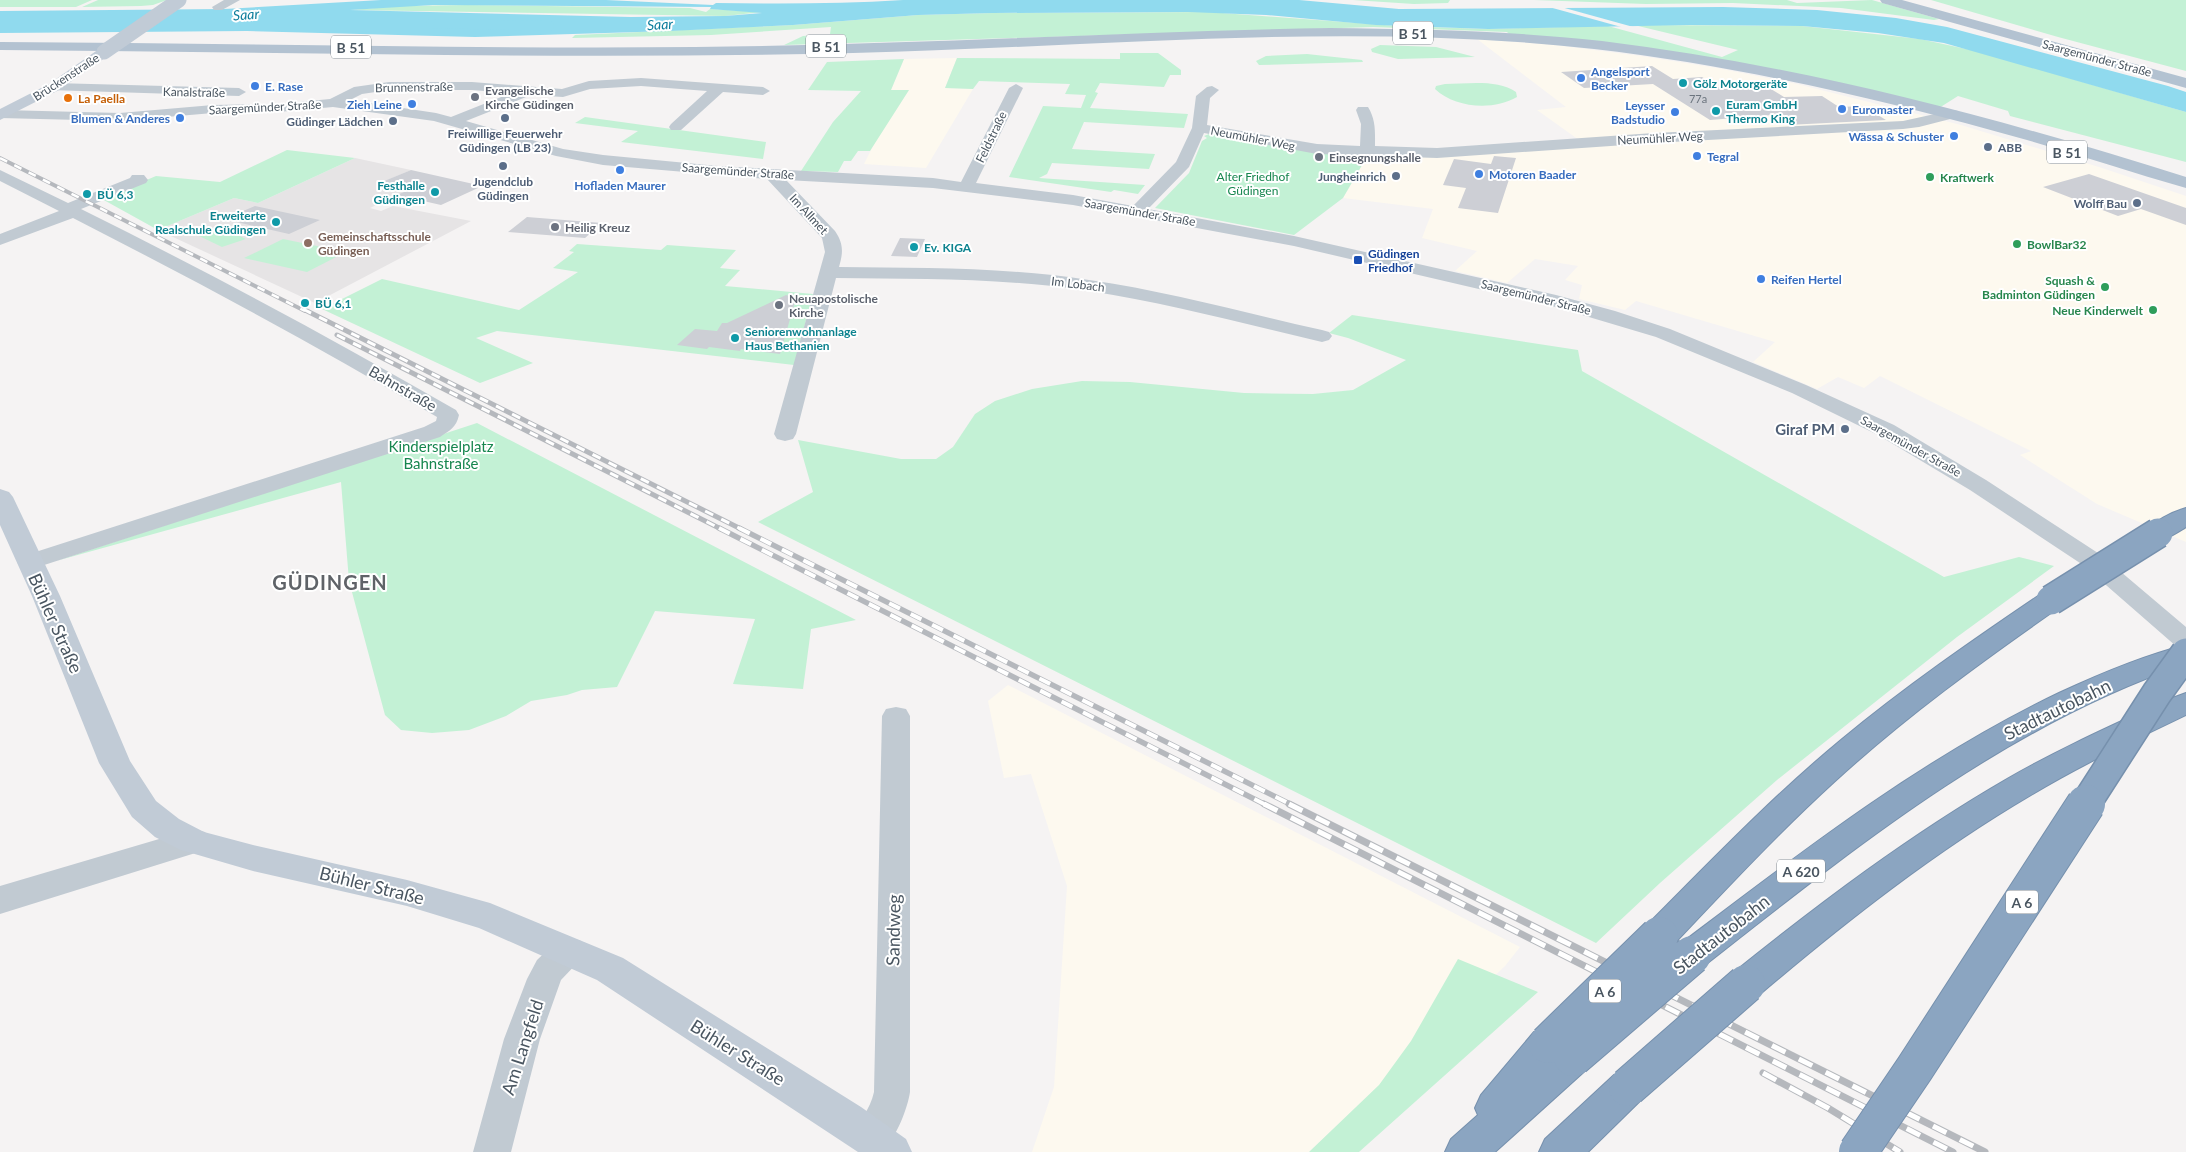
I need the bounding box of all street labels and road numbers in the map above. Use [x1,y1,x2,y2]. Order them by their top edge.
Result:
road number: B 51 [1393,22,1433,44]
road number: B 51 [806,34,846,58]
road number: B 51 [331,36,371,58]
street label: Saargemünder Straße [2041,36,2153,80]
street label: Brückenstraße [30,50,102,104]
street label: Brunnenstraße [375,79,453,95]
street label: Kanalstraße [163,84,225,100]
street label: Saargemünder Straße [208,97,322,117]
street label: Feldstraße [972,109,1010,165]
street label: Neumühler Weg [1209,122,1297,154]
street label: Neumühler Weg [1617,128,1703,148]
road number: B 51 [2047,140,2087,163]
street label: Saargemünder Straße [681,160,795,182]
street label: Im Allmet [786,191,832,238]
street label: Saargemünder Straße [1083,195,1197,229]
street label: Im Lobach [1050,273,1106,295]
street label: Saargemünder Straße [1480,276,1592,318]
street label: Bahnstraße [366,361,440,415]
street label: Saargemünder Straße [1858,412,1964,480]
street label: Bühler Straße [24,570,88,676]
street label: Stadtautobahn [2000,674,2114,744]
road number: A 620 [1777,859,1825,882]
street label: Bühler Straße [317,861,427,909]
street label: Stadtautobahn [1669,890,1773,978]
road number: A 6 [2006,890,2038,914]
street label: Sandweg [881,894,905,966]
road number: A 6 [1589,979,1621,1002]
street label: Am Langfeld [496,997,548,1097]
street label: Bühler Straße [687,1014,789,1090]

